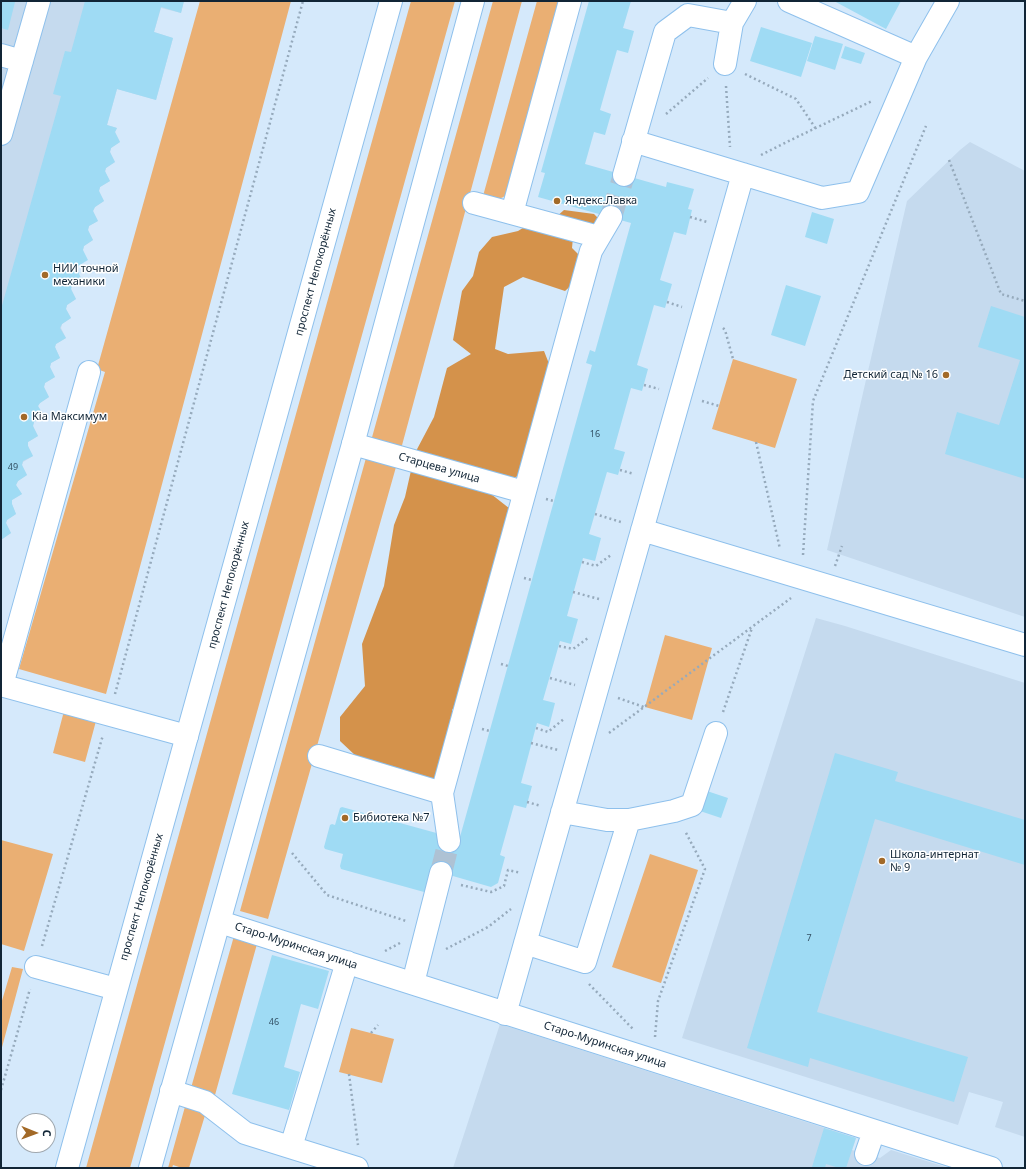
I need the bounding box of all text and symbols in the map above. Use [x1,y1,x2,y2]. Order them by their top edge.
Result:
place label: Яндекс.Лавка [565,194,637,208]
marker: Яндекс.Лавка [552,196,562,206]
street label: проспект Непокорённых [293,207,339,337]
place label: НИИ точной механики [53,262,119,288]
marker: НИИ точной механики [40,270,50,280]
place label: Детский сад № 16 [843,368,938,382]
marker: Детский сад № 16 [941,370,951,380]
place label: Kia Максимум [32,410,107,424]
marker: Kia Максимум [19,412,29,422]
house number: 16 [590,429,600,439]
street label: Старцева улица [397,450,481,486]
house number: 49 [8,462,18,472]
street label: проспект Непокорённых [206,520,252,650]
place label: Бибиотека №7 [353,811,430,825]
marker: Бибиотека №7 [340,813,350,823]
street label: проспект Непокорённых [118,832,166,962]
place label: Школа-интернат № 9 [890,848,979,874]
marker: Школа-интернат № 9 [877,856,887,866]
street label: Старо-Муринская улица [233,920,359,972]
house number: 7 [806,933,812,943]
house number: 46 [269,1017,279,1027]
street label: Старо-Муринская улица [542,1019,668,1071]
north arrow [16,1113,56,1153]
text: С [40,1130,55,1137]

